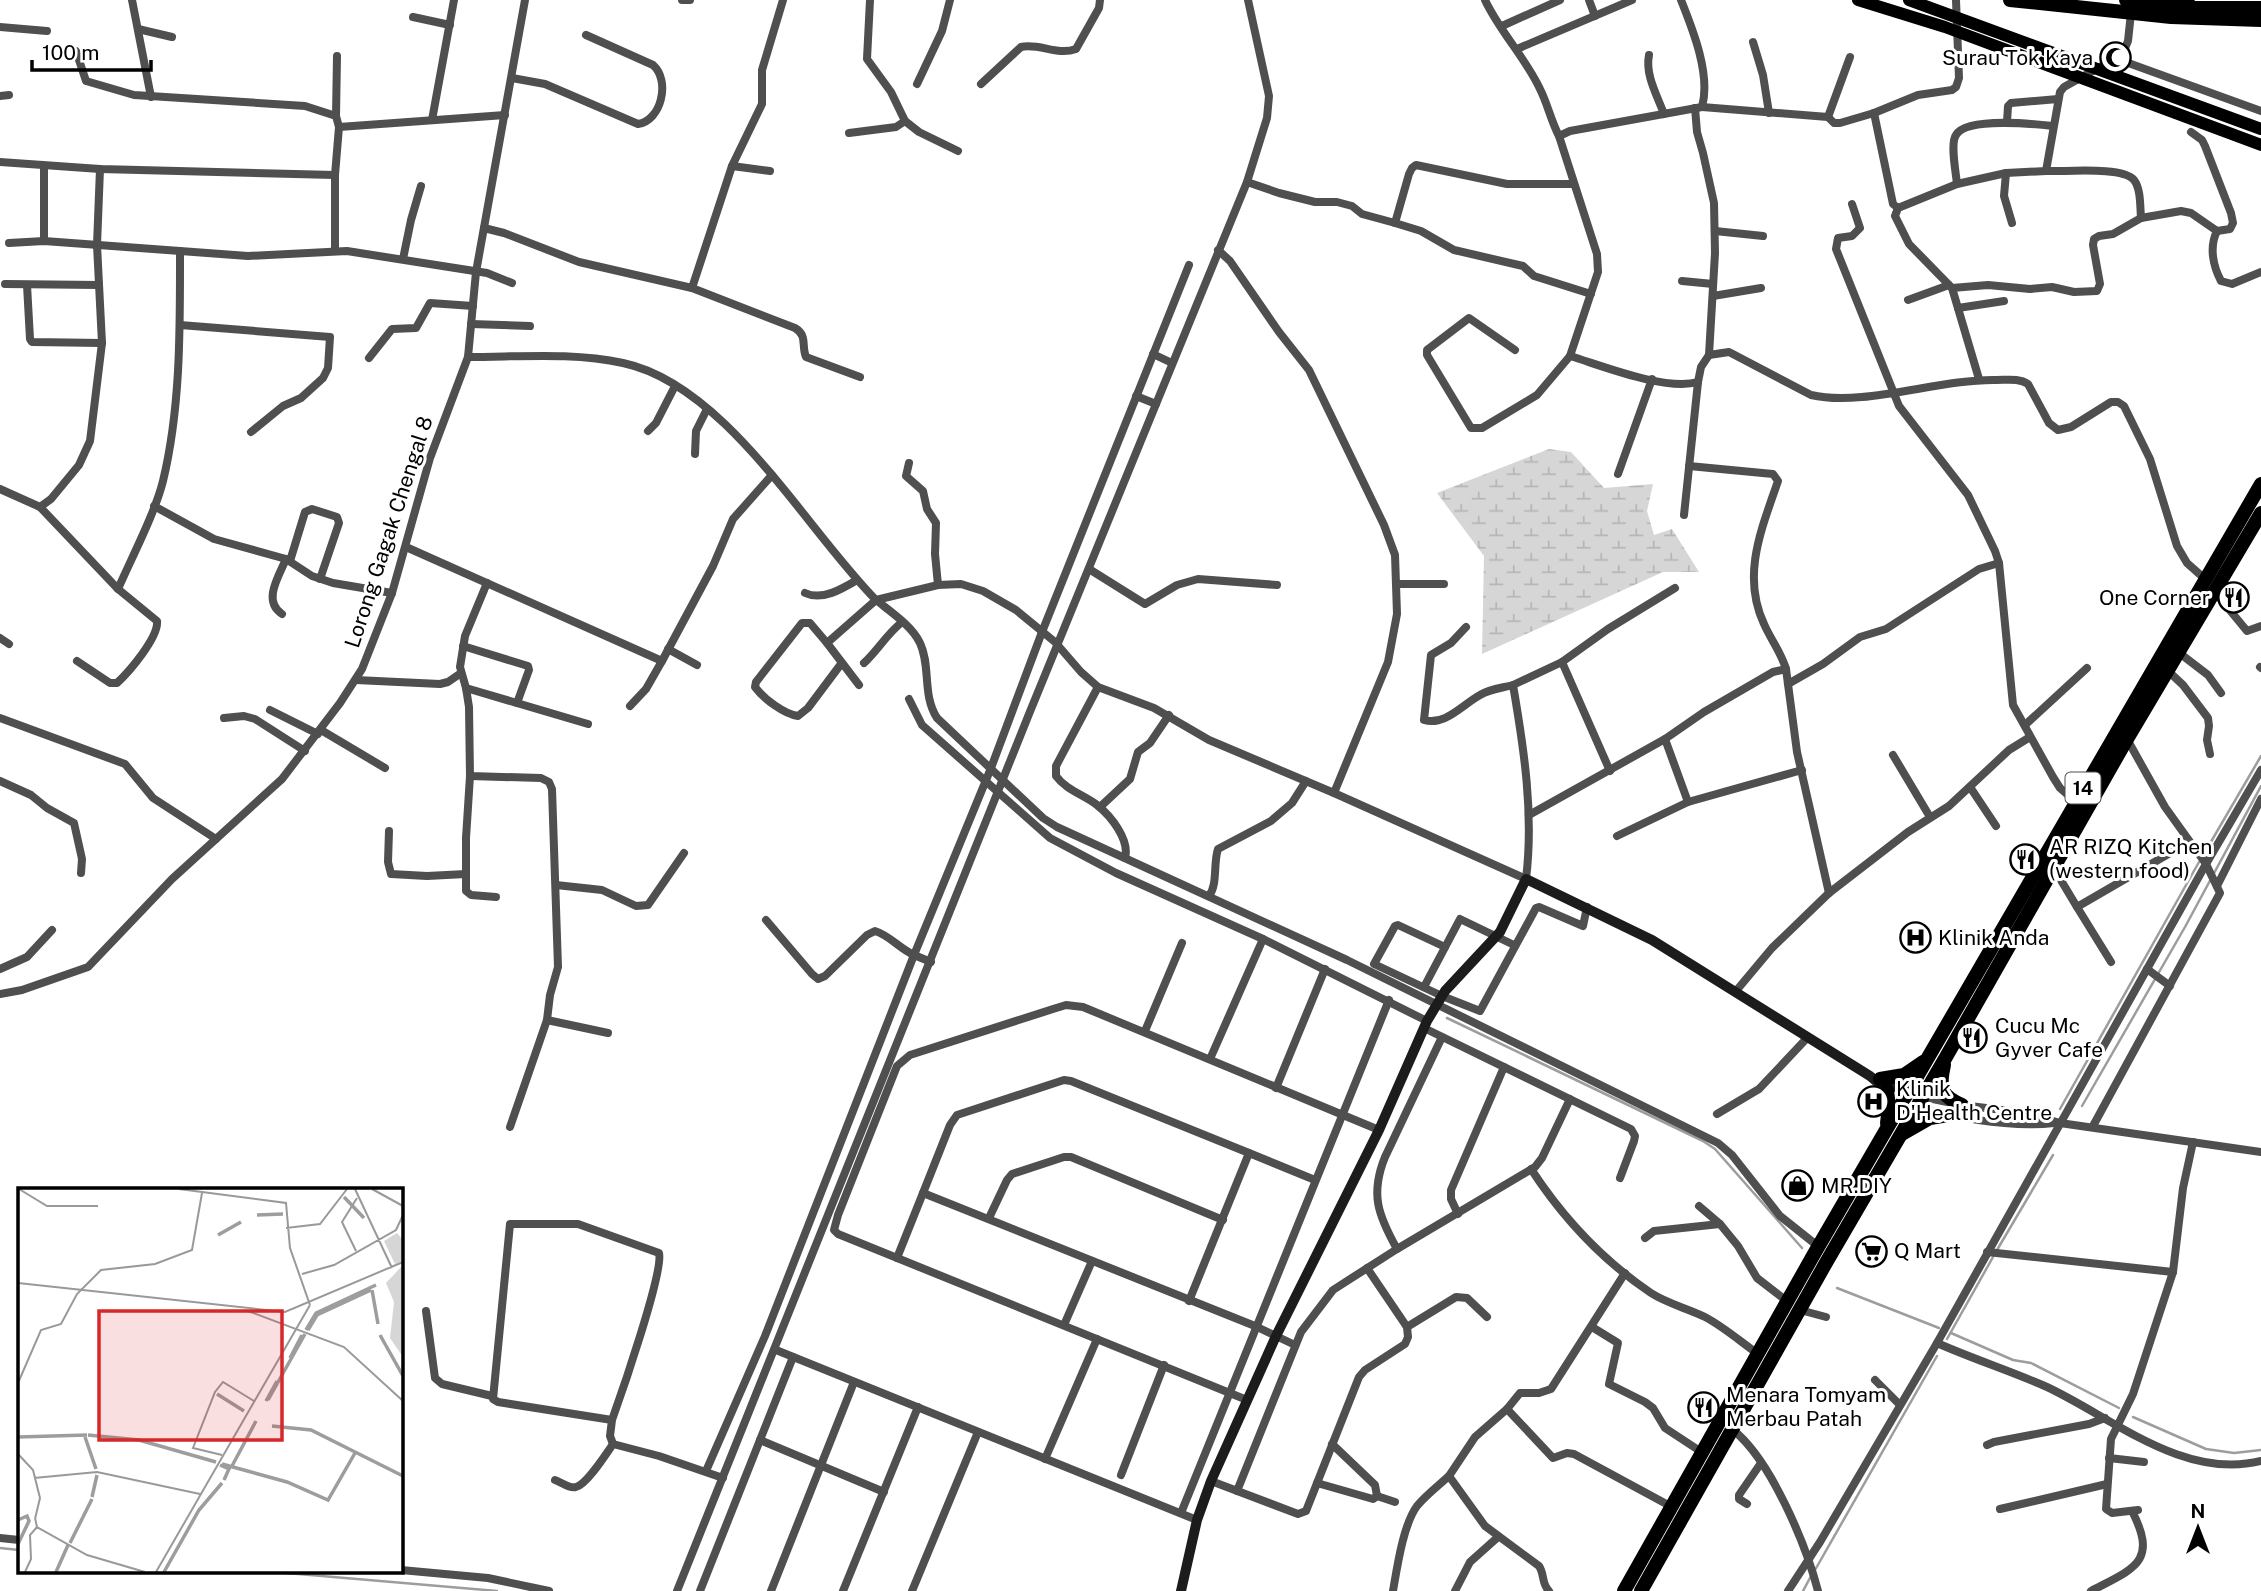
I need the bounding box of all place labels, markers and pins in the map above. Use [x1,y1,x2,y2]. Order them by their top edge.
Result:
mosque icon: Surau Tok Kaya [2099,41,2133,75]
place label: Surau Tok Kaya [1942,45,2093,70]
restaurant icon: One Corner [2216,581,2250,615]
place label: One Corner [2099,585,2210,610]
place label: AR RIZQ Kitchen (western food) [2049,834,2212,883]
restaurant icon: AR RIZQ Kitchen (western food) [2009,842,2043,876]
hospital icon: Klinik Anda [1898,921,1932,955]
place label: Klinik Anda [1938,925,2049,950]
place label: Cucu Mc Gyver Cafe [1995,1013,2103,1062]
restaurant icon: Cucu Mc Gyver Cafe [1955,1021,1989,1055]
place label: Klinik D'Health Centre [1896,1076,2052,1125]
hospital icon: Klinik D'Health Centre [1856,1084,1890,1118]
shop icon: MR.DIY [1781,1169,1815,1203]
place label: MR.DIY [1821,1173,1892,1198]
supermarket icon: Q Mart [1854,1234,1888,1268]
place label: Q Mart [1894,1238,1961,1263]
place label: Menara Tomyam Merbau Patah [1726,1382,1886,1431]
restaurant icon: Menara Tomyam Merbau Patah [1686,1390,1720,1424]

